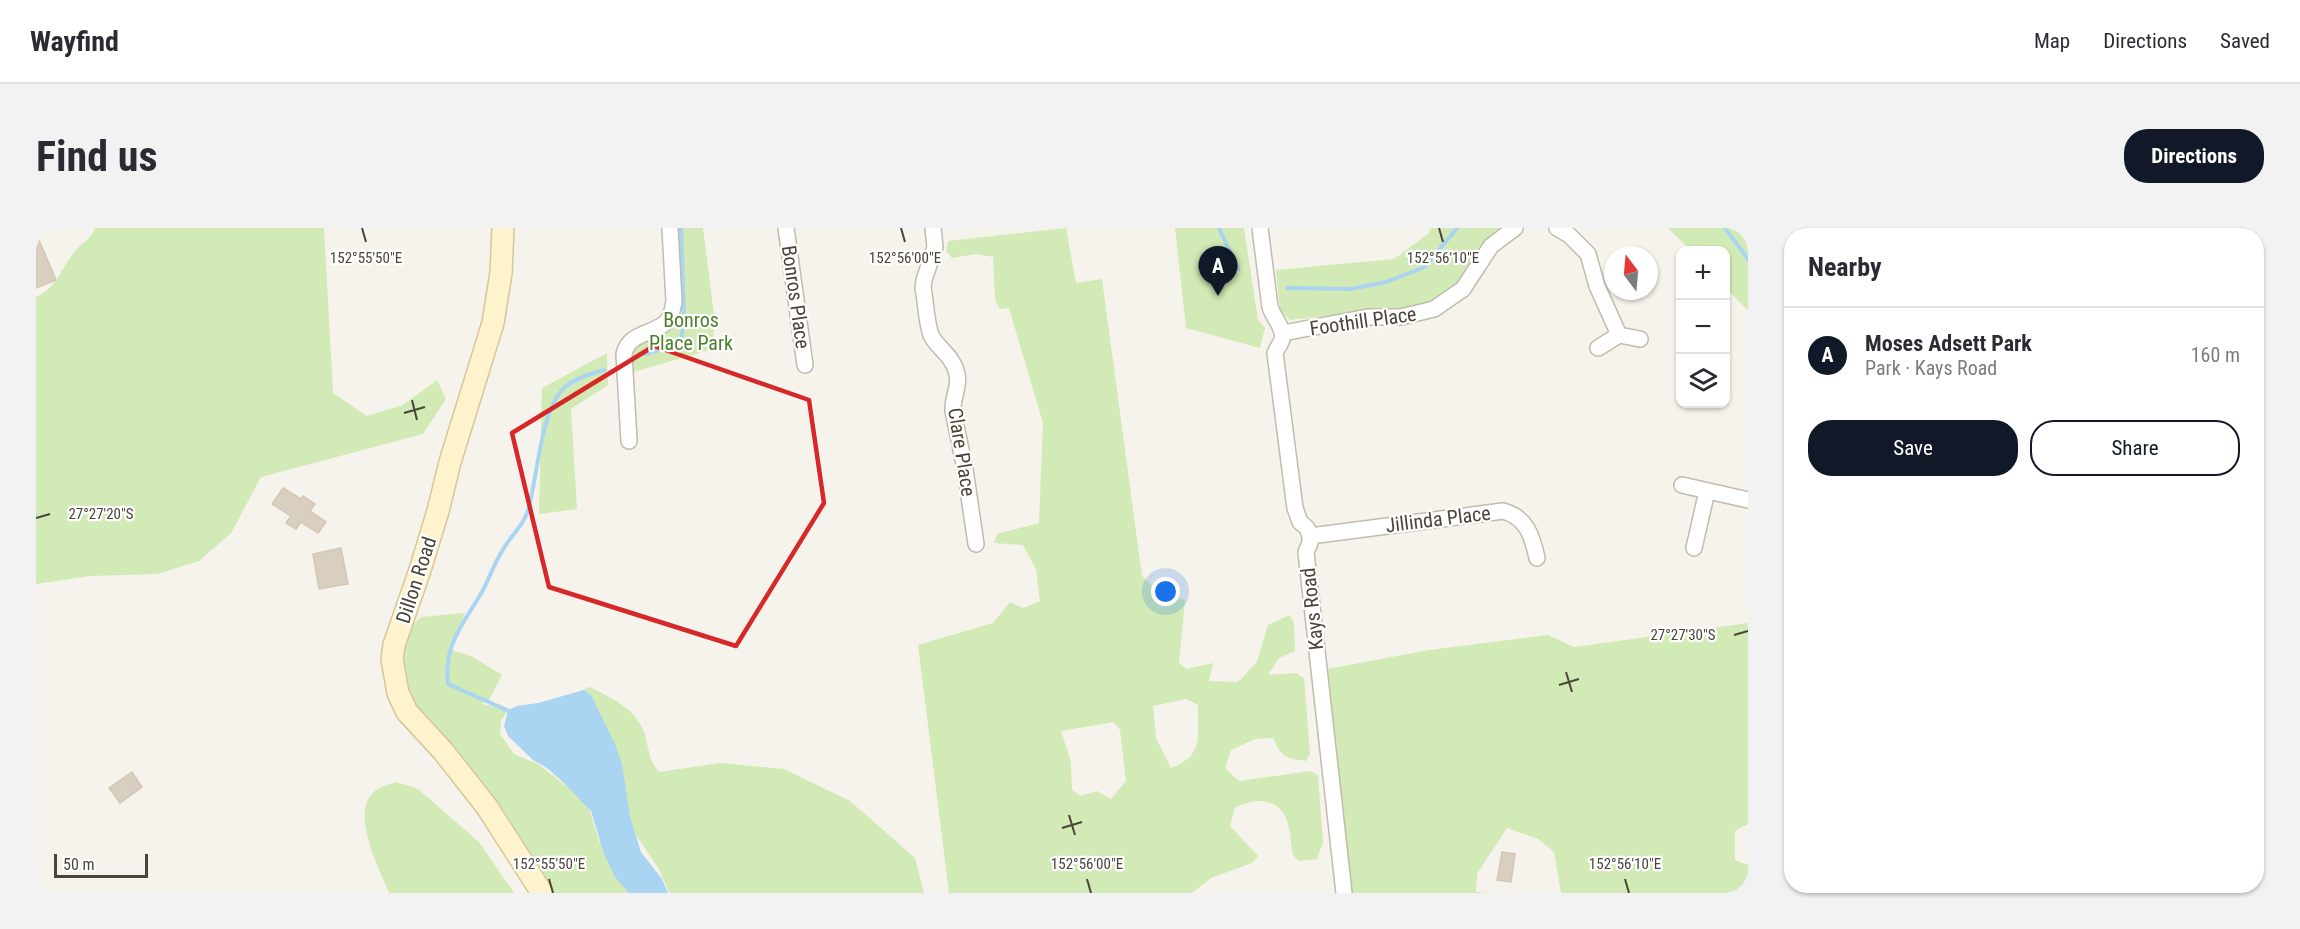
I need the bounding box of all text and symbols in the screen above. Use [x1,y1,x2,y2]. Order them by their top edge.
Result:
text: Wayfind [30,25,119,58]
text: Map [2034,29,2070,53]
text: Directions [2103,29,2187,53]
text: Saved [2220,29,2270,53]
button: Directions [2124,129,2264,183]
text: Find us [36,132,157,181]
street label: Bonros Place [777,244,815,350]
north arrow [1604,246,1658,300]
map controls [1676,246,1730,408]
button: + [1676,246,1730,300]
pin: A [1198,247,1238,296]
text: 152°55'50"E [330,249,402,267]
text: 152°56'00"E [869,249,941,267]
text: 152°56'10"E [1407,249,1479,267]
text: Nearby [1808,252,1882,282]
button: − [1676,300,1730,354]
street label: Foothill Place [1308,302,1418,340]
park label: Bonros Place Park [649,308,733,355]
text: Moses Adsett Park [1865,331,2032,356]
text: A [1822,343,1833,367]
text: 160 m [2191,343,2240,367]
button: layers [1676,354,1730,408]
text: Park · Kays Road [1865,356,1997,380]
street label: Clare Place [943,406,981,498]
button: Save [1808,420,2018,476]
button: Share [2030,420,2240,476]
street label: Jillinda Place [1384,501,1492,537]
text: 27°27'20"S [68,505,134,523]
street label: Dillon Road [391,534,441,626]
street label: Kays Road [1296,567,1328,651]
your location [1151,577,1180,606]
text: 27°27'30"S [1650,626,1716,644]
scale bar [54,851,148,878]
text: 50 m [63,855,95,874]
text: 152°55'50"E [513,855,585,873]
text: 152°56'00"E [1051,855,1123,873]
text: 152°56'10"E [1589,855,1661,873]

